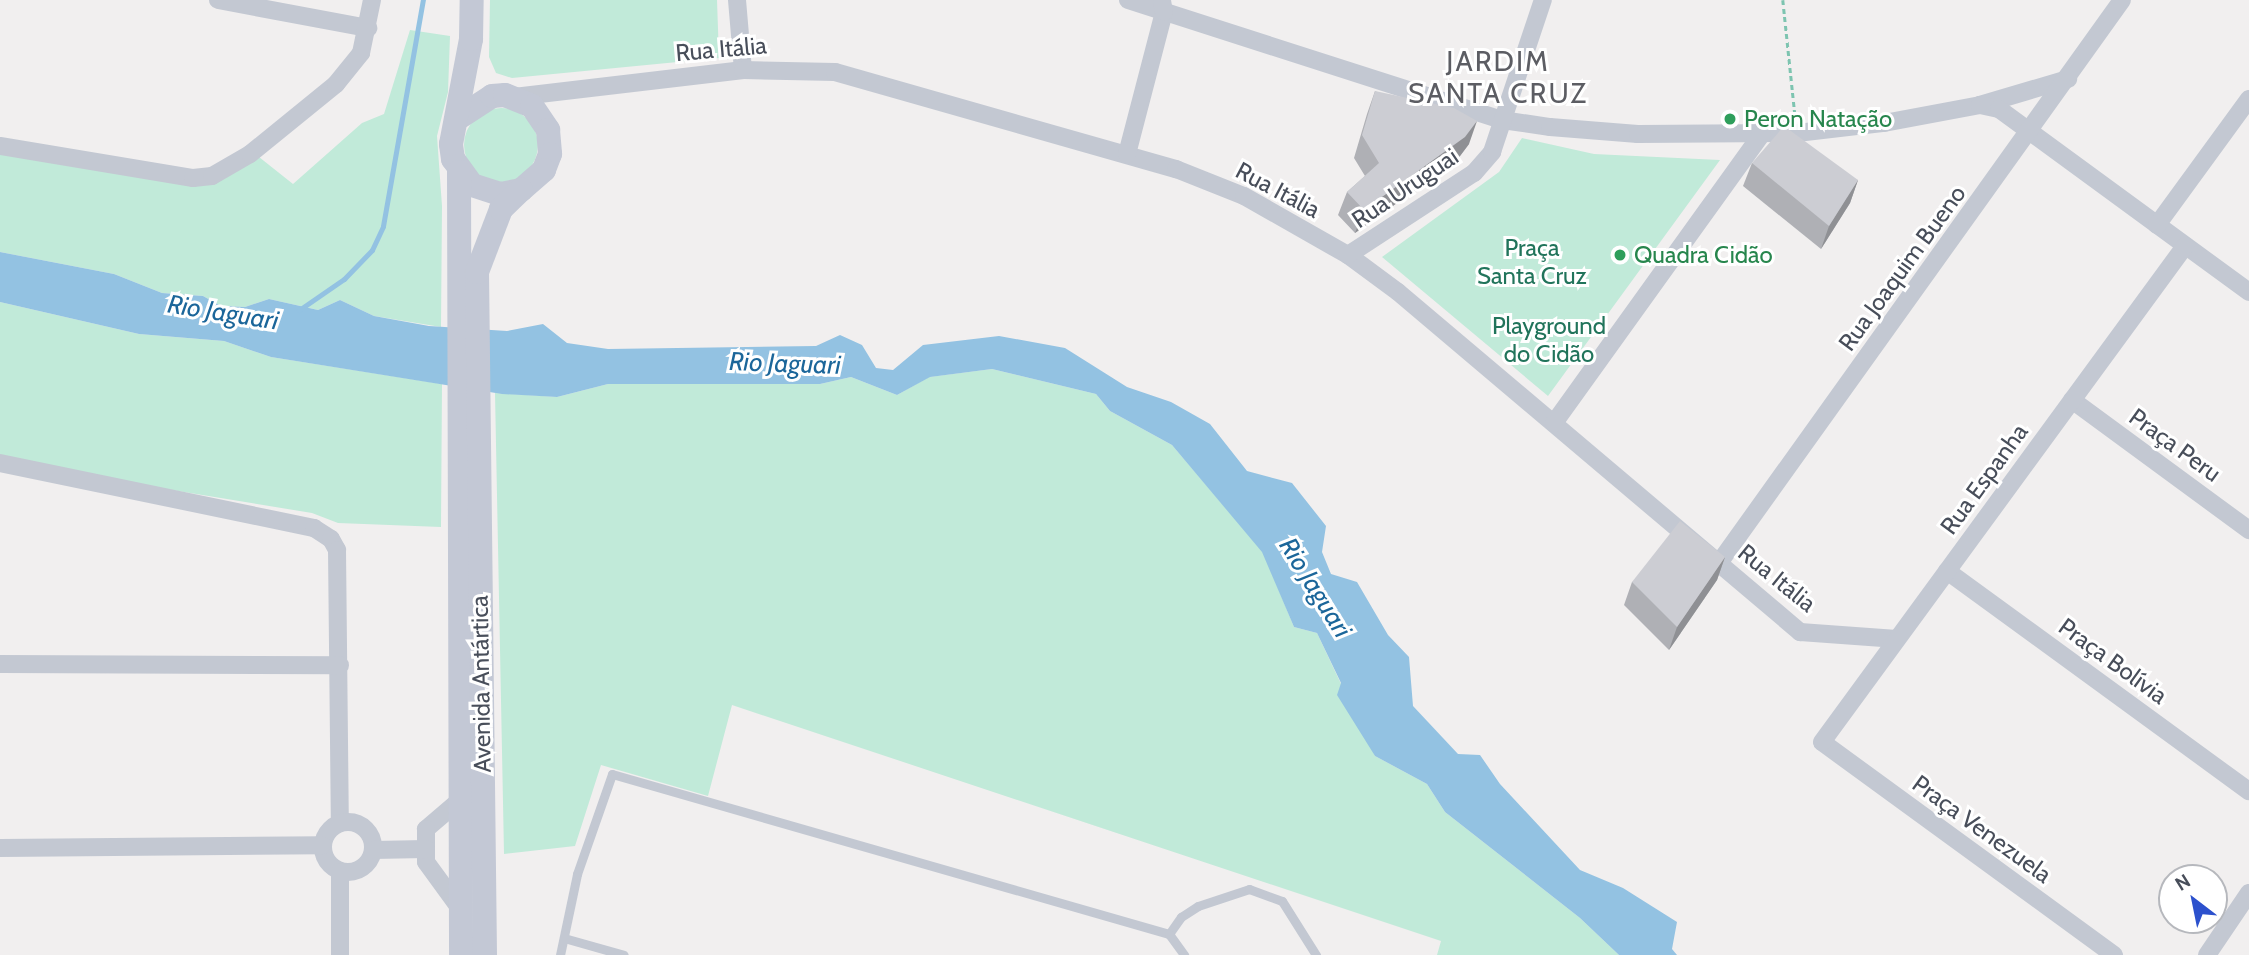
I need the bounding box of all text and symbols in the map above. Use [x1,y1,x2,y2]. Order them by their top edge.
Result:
street label: Rua Itália [674,31,768,67]
district label: JARDIM SANTA CRUZ [1409,44,1587,110]
place label: Peron Natação [1744,105,1892,133]
marker: Peron Natação [1722,111,1738,127]
street label: Rua Uruguai [1346,142,1464,234]
street label: Rua Itália [1231,156,1325,224]
street label: Rua Joaquim Bueno [1832,180,1972,356]
park label: Praça Santa Cruz [1477,234,1587,290]
place label: Quadra Cidão [1634,241,1773,269]
marker: Quadra Cidão [1612,247,1628,263]
water label: Rio Jaguari [165,289,281,337]
park label: Playground do Cidão [1492,312,1606,368]
water label: Rio Jaguari [729,346,841,382]
street label: Praça Peru [2124,402,2226,488]
street label: Rua Espanha [1934,418,2034,540]
water label: Rio Jaguari [1272,532,1358,644]
street label: Rua Itália [1732,538,1822,618]
street label: Avenida Antártica [465,595,497,773]
street label: Praça Bolívia [2053,612,2173,710]
street label: Praça Venezuela [1907,769,2057,889]
north arrow [2158,864,2228,934]
text: N [2171,869,2194,896]

